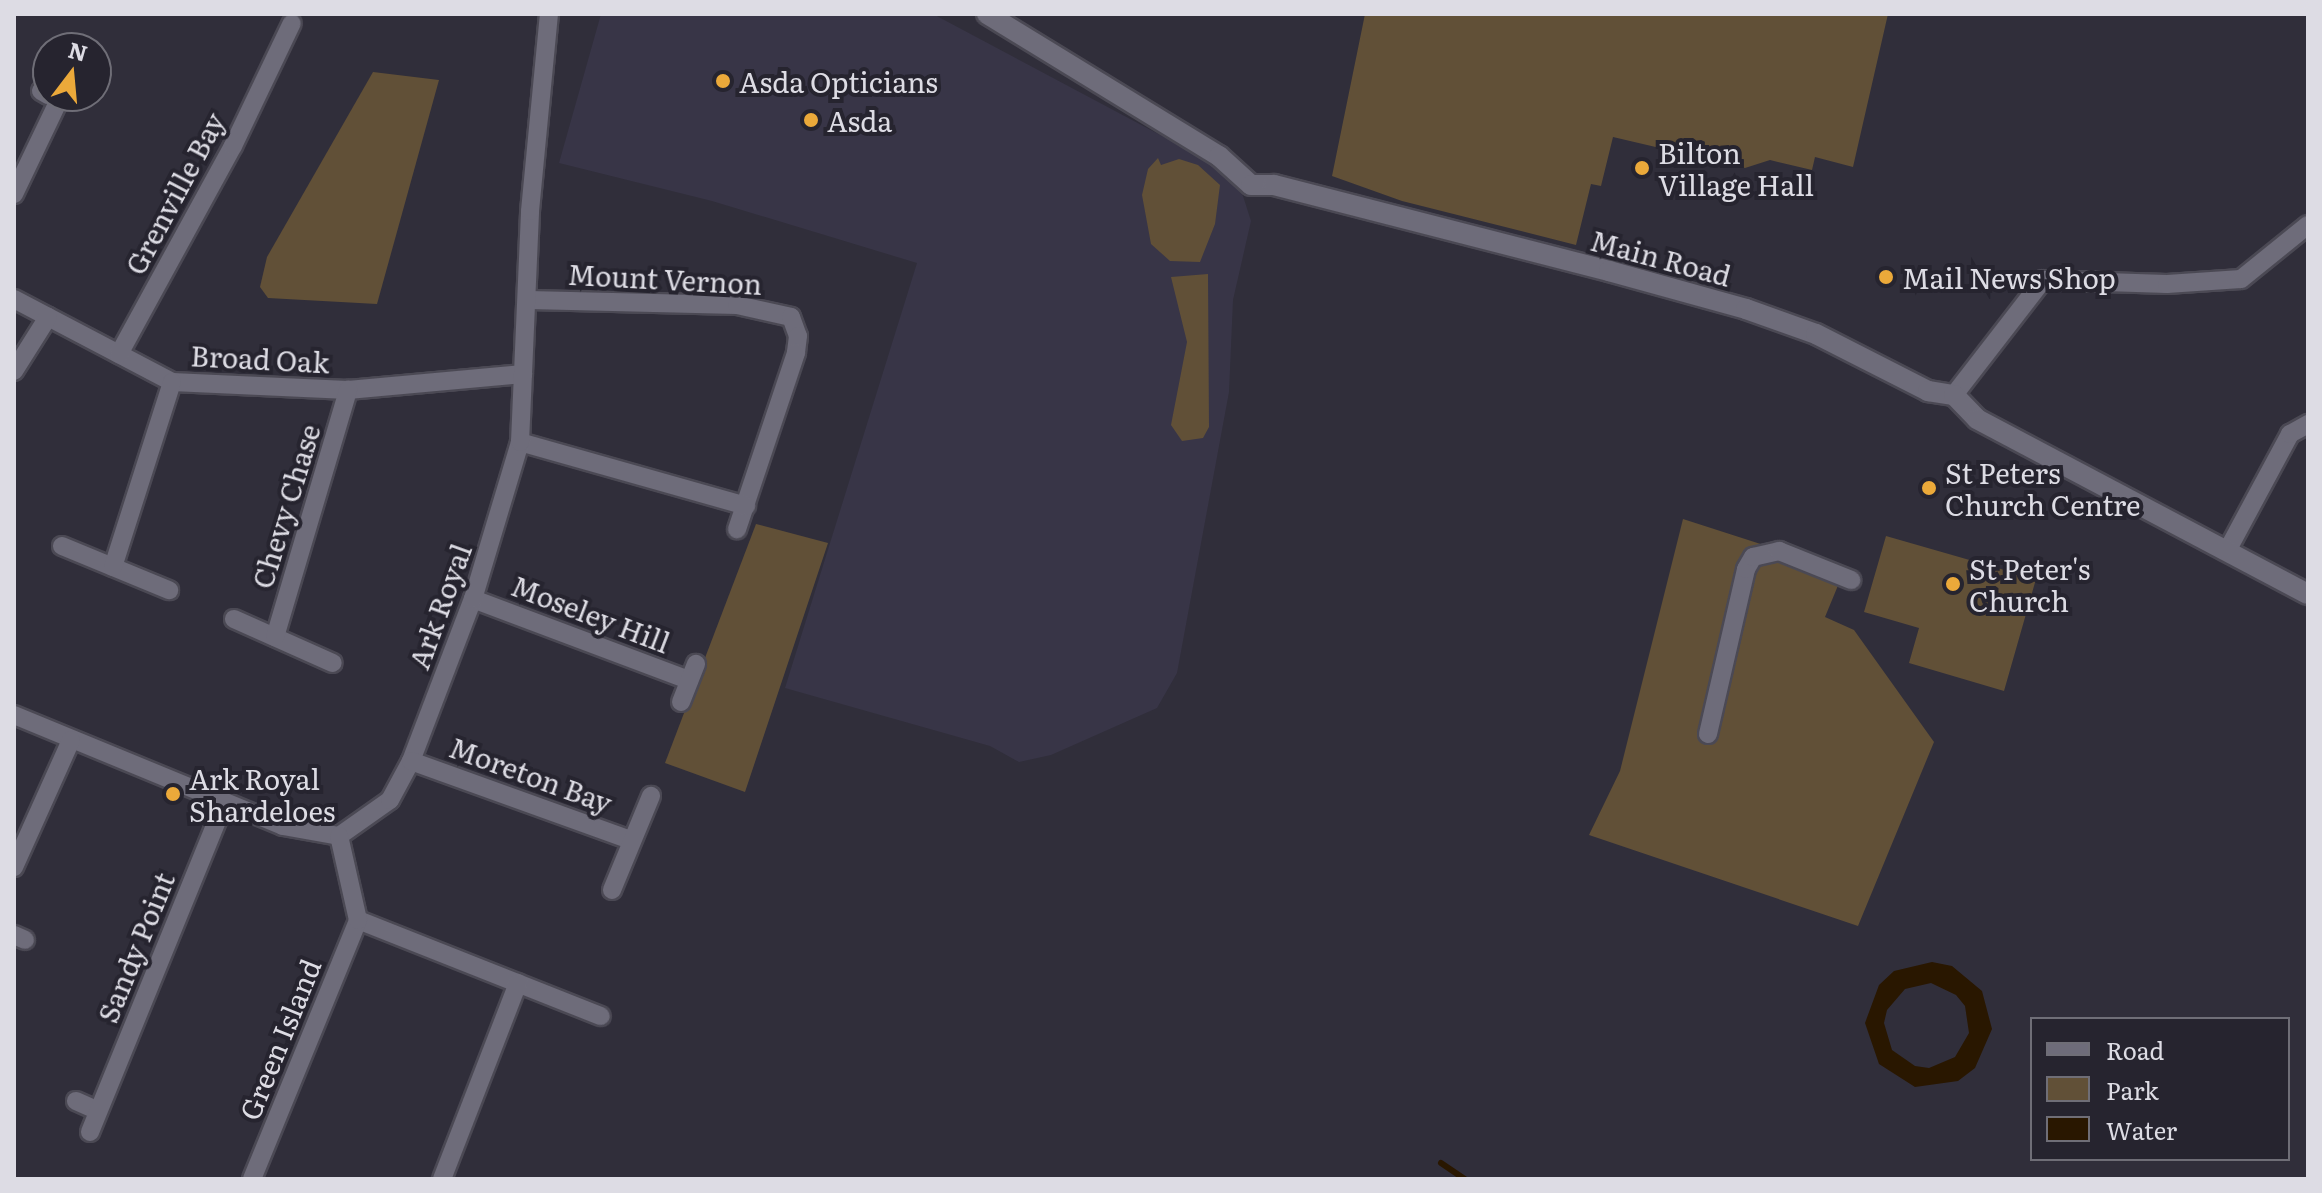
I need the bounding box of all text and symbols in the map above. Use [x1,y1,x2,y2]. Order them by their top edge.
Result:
north arrow [32,32,112,112]
text: N [65,32,92,69]
place label: Asda Opticians [739,64,938,98]
marker: Asda Opticians [714,72,732,90]
place label: Asda [827,103,892,137]
street label: Grenville Bay [117,106,231,280]
marker: Asda [802,111,820,129]
place label: Bilton Village Hall [1658,135,1814,201]
marker: Bilton Village Hall [1633,159,1651,177]
street label: Main Road [1587,222,1735,292]
street label: Mount Vernon [567,256,763,300]
place label: Mail News Shop [1902,260,2116,294]
marker: Mail News Shop [1877,268,1895,286]
street label: Broad Oak [190,338,330,378]
street label: Chevy Chase [244,420,326,592]
place label: St Peters Church Centre [1945,455,2140,521]
marker: St Peters Church Centre [1920,479,1938,497]
street label: Ark Royal [401,539,477,673]
place label: St Peter's Church [1969,551,2090,617]
street label: Moseley Hill [507,567,675,659]
marker: St Peter's Church [1944,575,1962,593]
street label: Moreton Bay [445,729,617,819]
place label: Ark Royal Shardeloes [189,761,335,827]
marker: Ark Royal Shardeloes [164,785,182,803]
street label: Sandy Point [90,867,180,1027]
street label: Green Island [231,954,327,1124]
legend [2030,1017,2290,1161]
text: Road [2106,1032,2164,1067]
text: Park [2106,1072,2159,1107]
text: Water [2106,1112,2177,1147]

